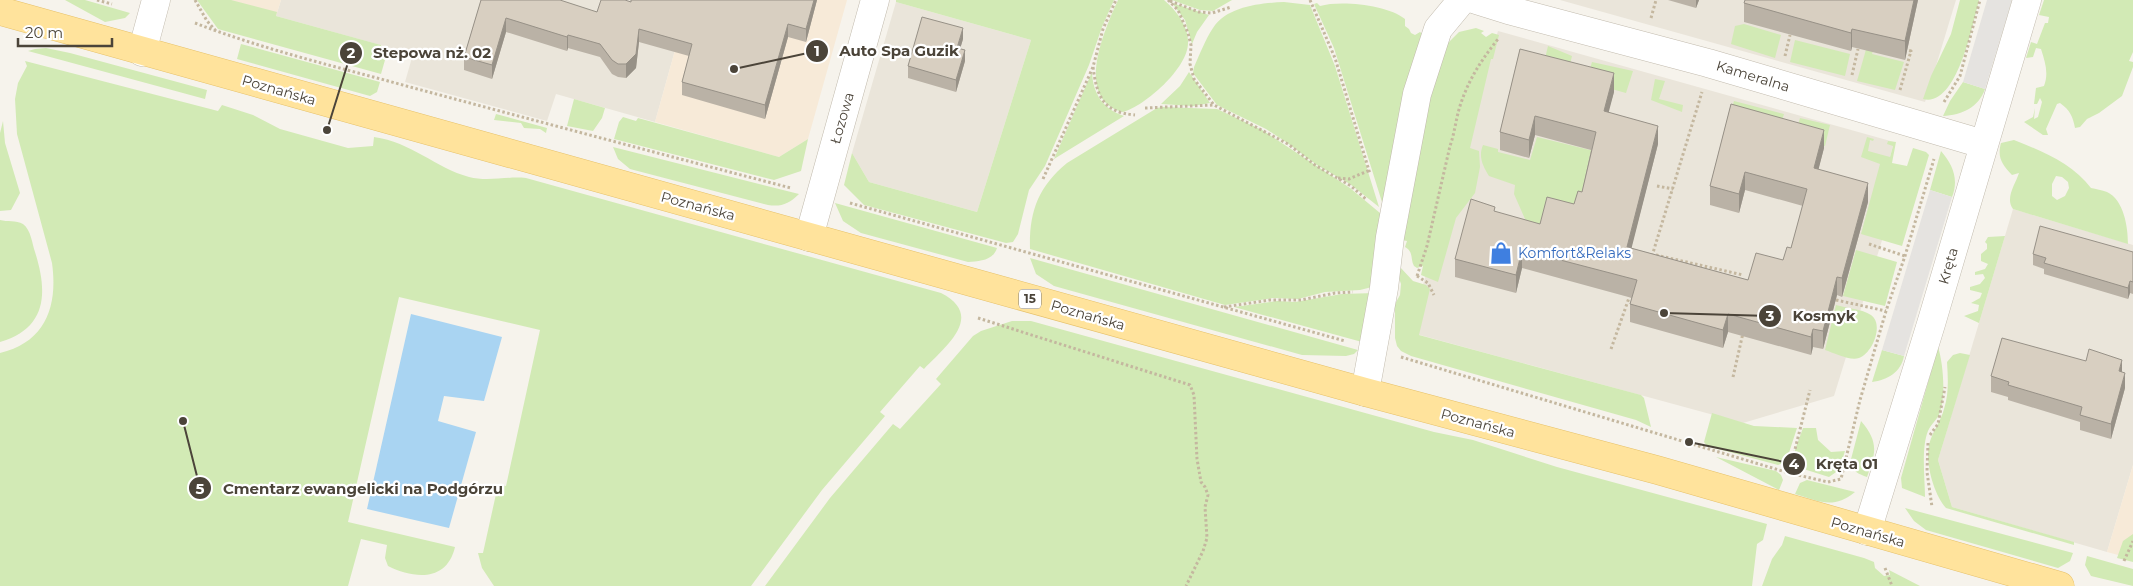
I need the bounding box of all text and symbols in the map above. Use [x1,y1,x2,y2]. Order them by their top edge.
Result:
scale bar [18,15,111,47]
text: 20 m [25,23,63,42]
callout: Auto Spa Guzik [805,36,969,66]
callout: Stepowa nż. 02 [338,38,502,68]
text: 1 [814,41,820,60]
text: Auto Spa Guzik [838,41,959,60]
text: 2 [347,43,356,62]
text: Stepowa nż. 02 [373,43,491,62]
street label: Kameralna [1714,56,1792,96]
street label: Poznańska [240,71,318,109]
street label: Łozowa [826,90,858,146]
street label: Poznańska [659,187,737,225]
shop icon: Komfort&Relaks [1488,240,1514,266]
place label: Komfort&Relaks [1518,244,1631,262]
street label: Kręta [1934,246,1962,286]
road number: 15 [1019,290,1041,308]
street label: Poznańska [1049,296,1127,334]
callout: Kosmyk [1758,301,1866,331]
text: 3 [1765,306,1775,325]
text: Kosmyk [1793,306,1856,325]
street label: Poznańska [1439,404,1517,442]
callout: Kręta 01 [1781,449,1889,479]
text: 4 [1789,454,1800,473]
text: Kręta 01 [1816,454,1878,473]
callout: Cmentarz ewangelicki na Podgórzu [188,473,513,503]
text: 5 [196,479,205,498]
text: Cmentarz ewangelicki na Podgórzu [223,479,503,498]
street label: Poznańska [1829,513,1907,551]

